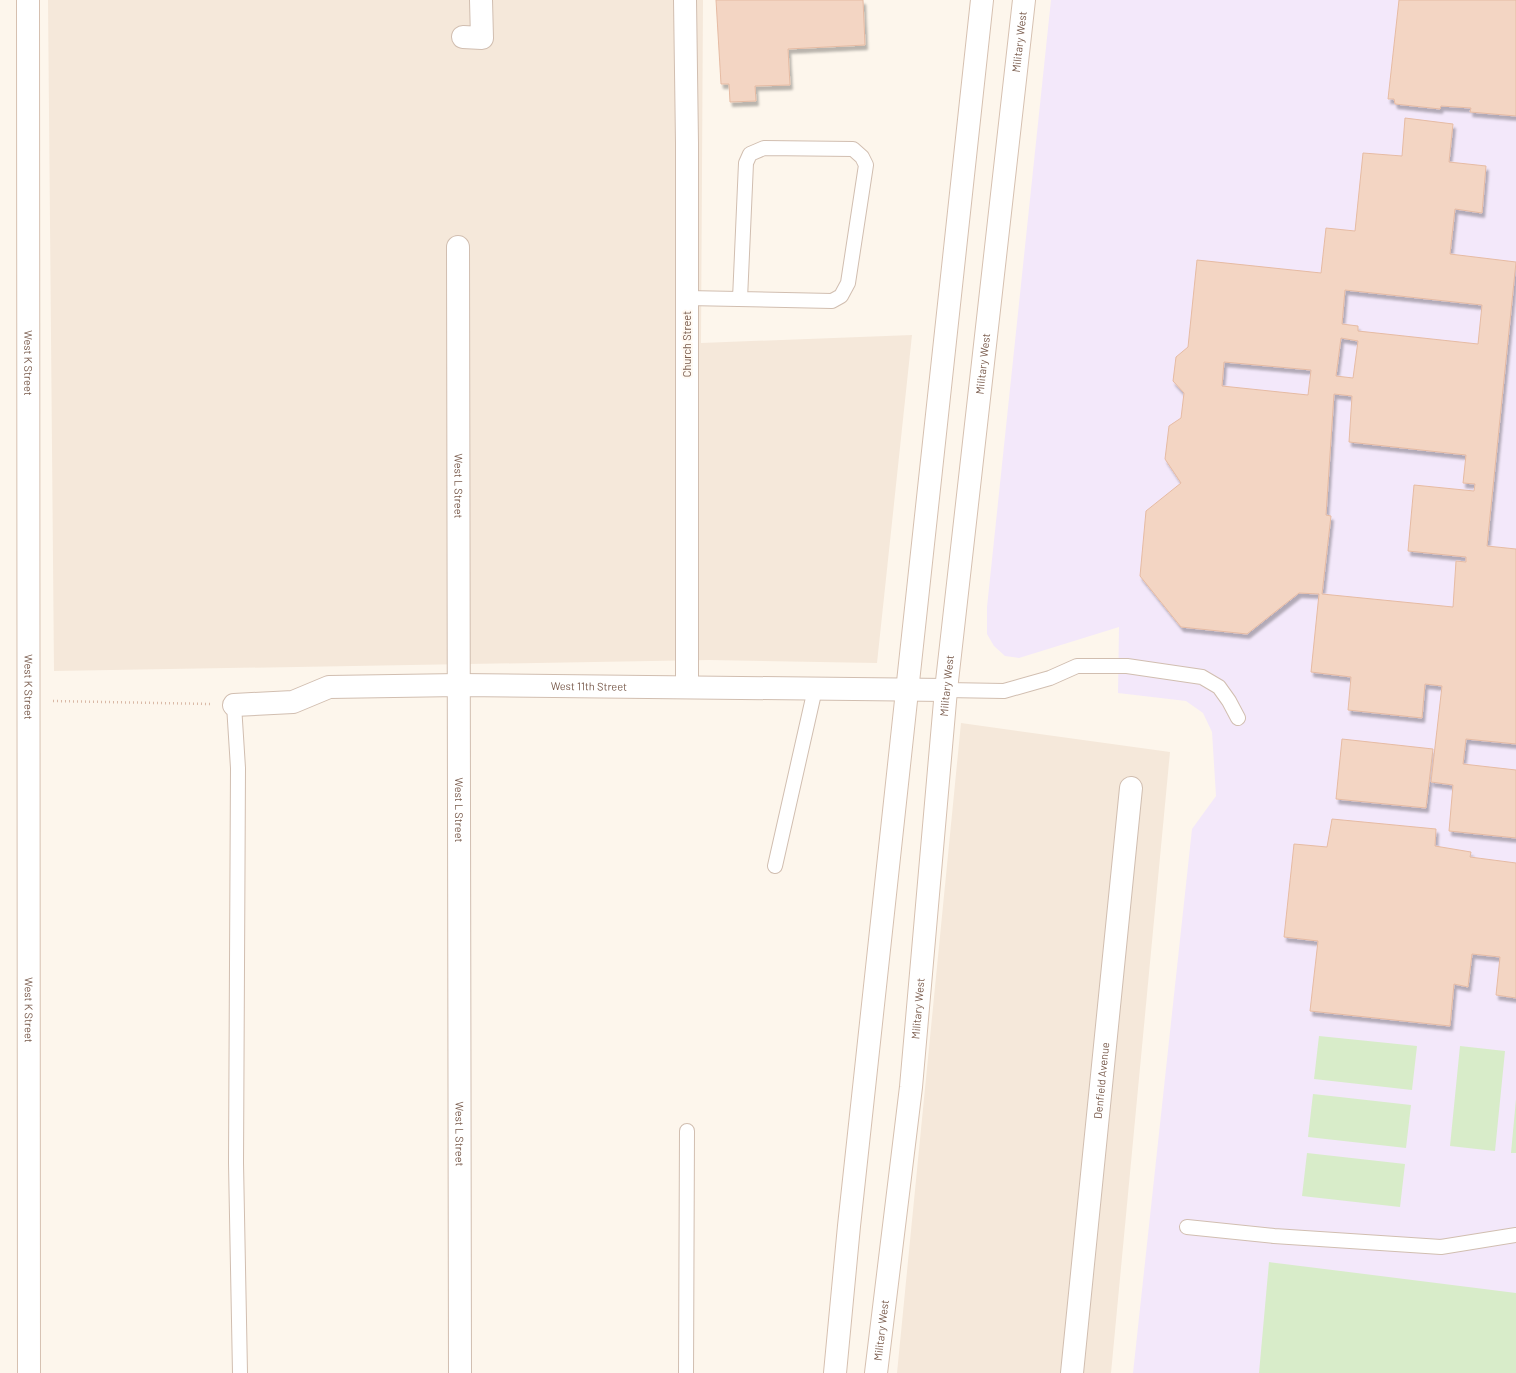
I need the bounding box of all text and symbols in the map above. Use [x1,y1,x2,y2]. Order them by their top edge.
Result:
street label: Military West [1009,10,1029,73]
street label: Church Street [680,311,693,377]
street label: West K Street [22,330,35,396]
street label: Military West [972,332,992,395]
street label: West L Street [452,454,465,518]
street label: West K Street [22,654,36,720]
street label: Military West [937,654,956,717]
street label: West 11th Street [551,679,627,693]
street label: West L Street [453,778,466,842]
street label: West K Street [23,977,36,1043]
street label: Military West [908,977,927,1040]
street label: Denfield Avenue [1091,1041,1111,1119]
street label: West L Street [454,1102,467,1166]
street label: Military West [871,1299,891,1362]

